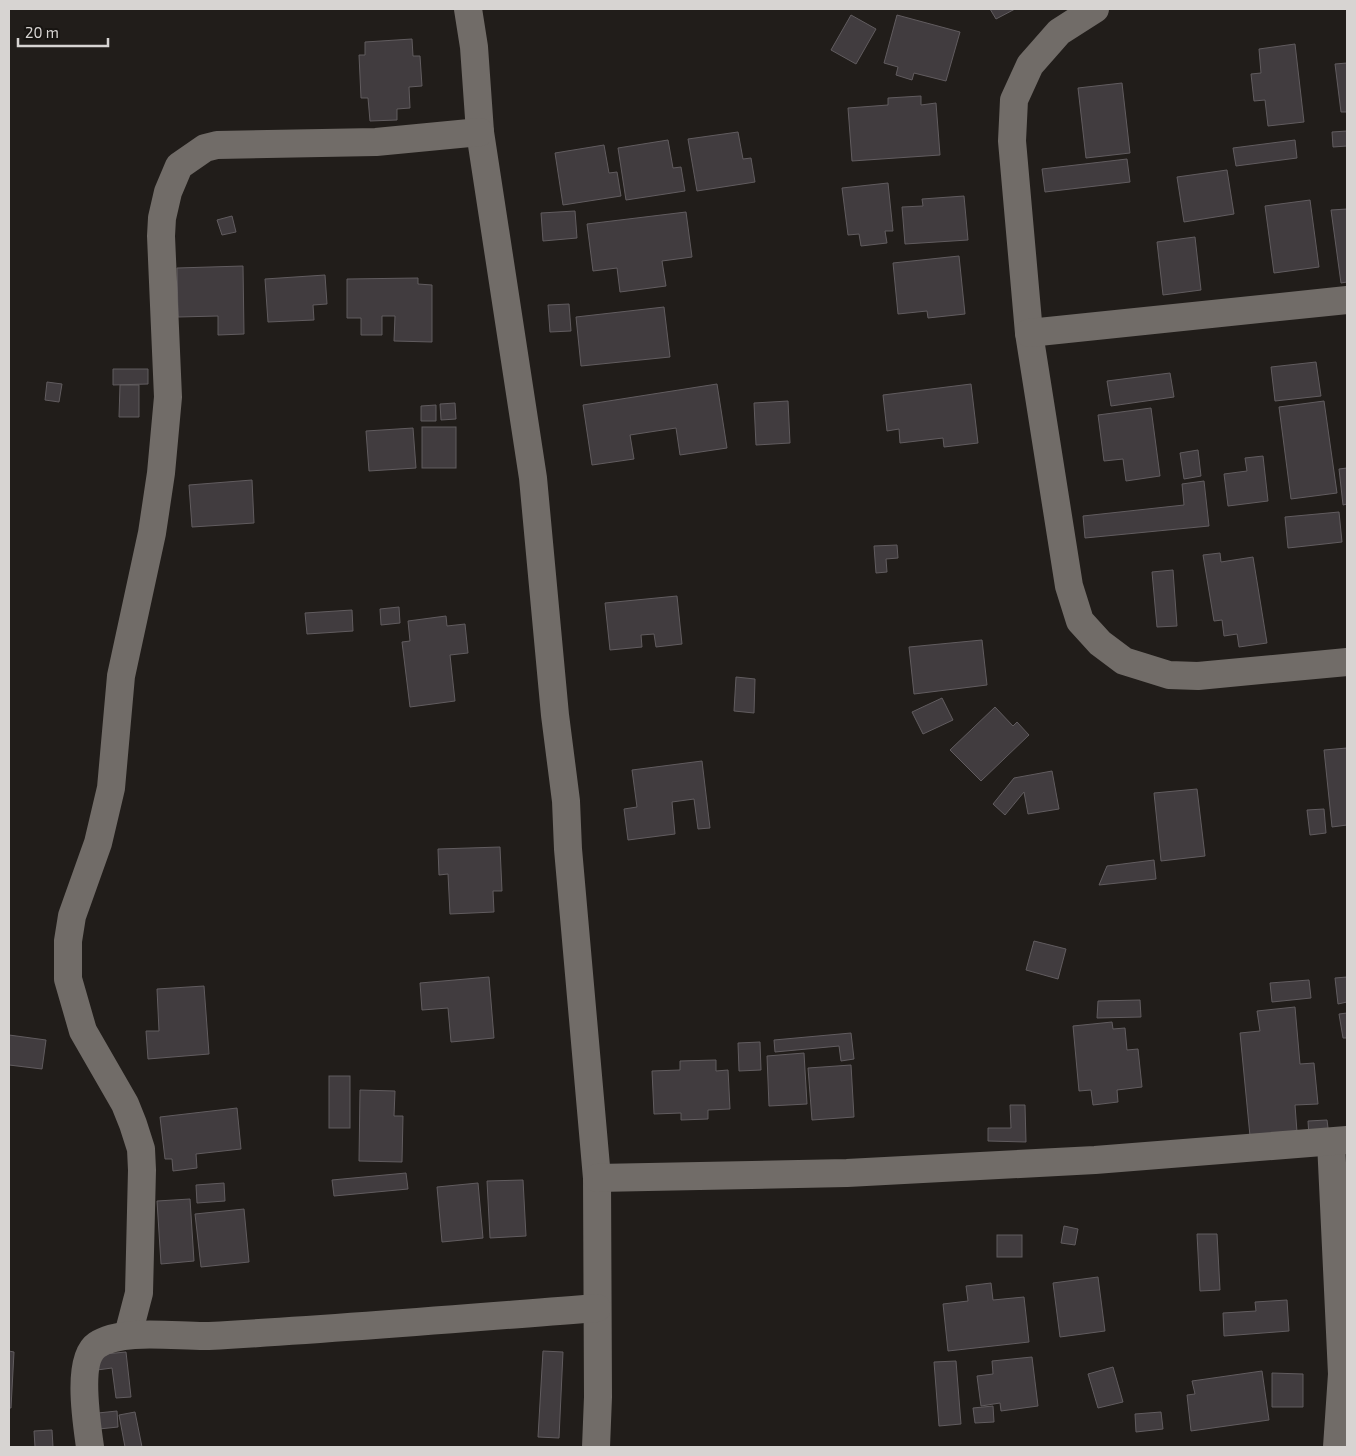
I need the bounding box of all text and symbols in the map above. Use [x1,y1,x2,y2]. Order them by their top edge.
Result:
scale bar [18,15,108,47]
text: 20 m [25,23,59,41]

